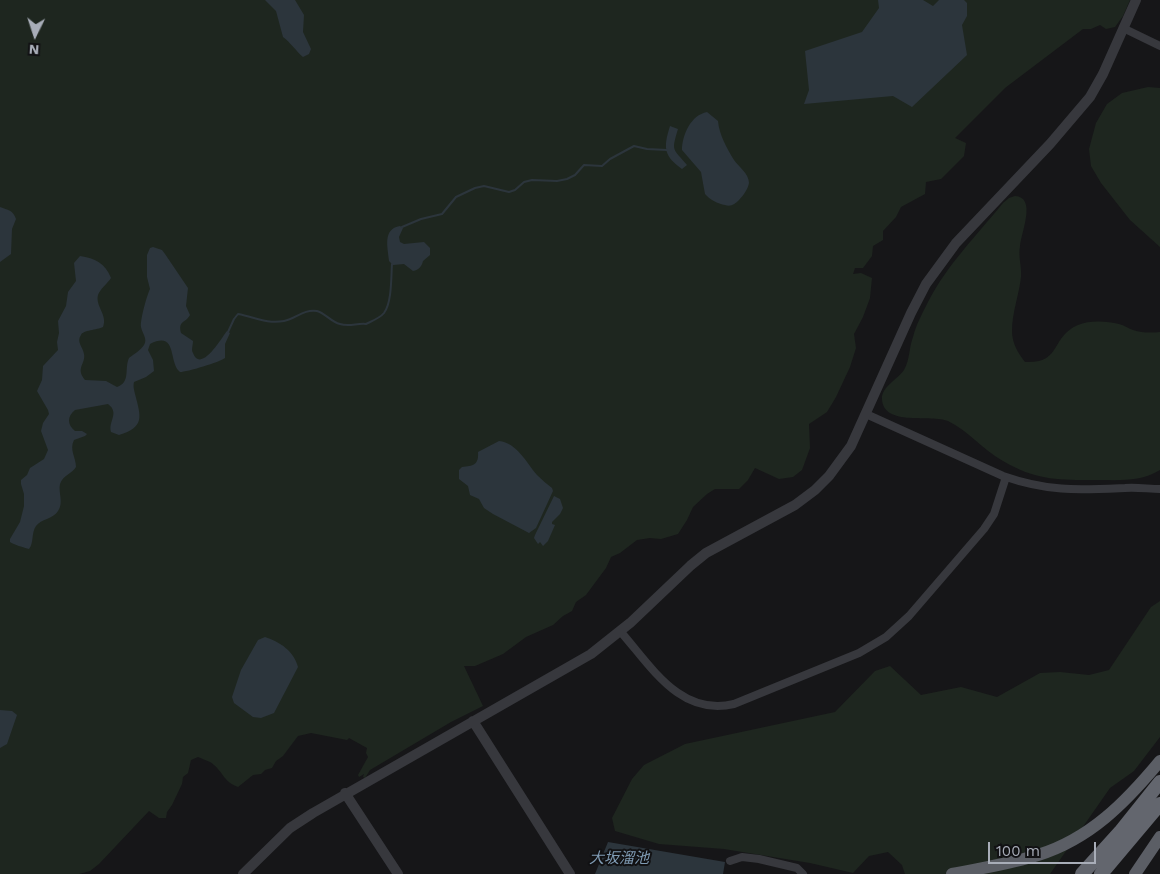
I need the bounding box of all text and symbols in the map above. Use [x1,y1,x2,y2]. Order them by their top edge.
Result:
north arrow [10,10,60,60]
text: N [28,42,40,58]
scale bar [990,832,1098,864]
text: 100 m [996,842,1040,860]
water label: 大坂溜池 [589,850,649,868]

